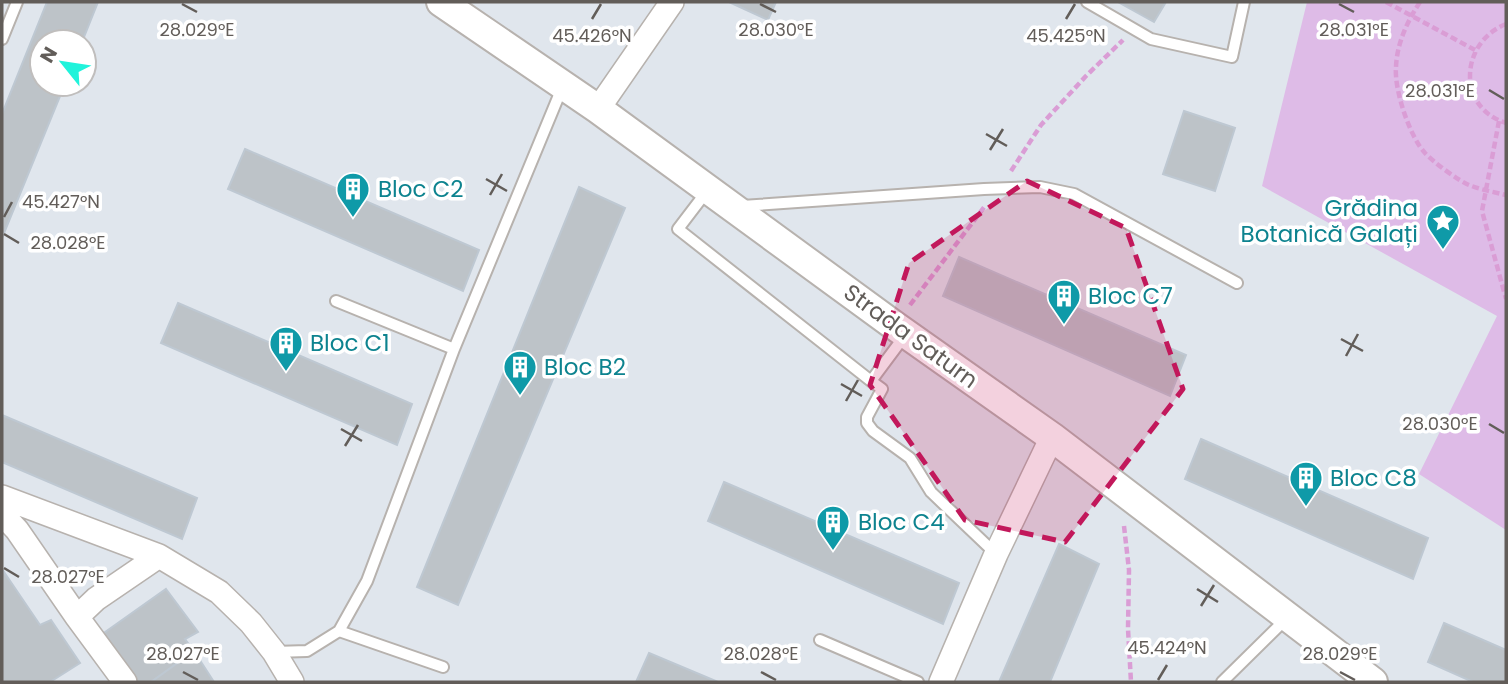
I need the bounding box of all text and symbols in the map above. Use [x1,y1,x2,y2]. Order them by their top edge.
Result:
text: 28.029°E [159,17,235,42]
text: 28.030°E [738,17,814,42]
text: 28.031°E [1319,17,1389,42]
text: 45.426°N [552,23,632,48]
text: 45.425°N [1026,23,1106,48]
north arrow [28,28,98,98]
text: N [33,42,64,68]
text: 28.031°E [1405,78,1475,103]
building icon: Bloc C2 [334,170,372,219]
place label: Bloc C2 [378,173,464,205]
text: 45.427°N [22,189,100,214]
place label: Grădina Botanică Galați [1241,192,1418,250]
place icon: Grădina Botanică Galați [1424,202,1462,251]
text: 28.028°E [30,230,106,255]
street label: Strada Saturn [837,276,985,396]
building icon: Bloc C7 [1045,277,1083,326]
place label: Bloc C7 [1088,280,1173,312]
building icon: Bloc C1 [267,324,305,373]
place label: Bloc C1 [310,327,390,359]
building icon: Bloc B2 [501,348,539,397]
place label: Bloc B2 [544,351,626,383]
text: 28.030°E [1402,411,1478,436]
building icon: Bloc C8 [1287,459,1325,508]
place label: Bloc C8 [1330,462,1417,494]
building icon: Bloc C4 [814,503,852,552]
place label: Bloc C4 [858,506,945,538]
text: 28.027°E [31,564,105,589]
text: 45.424°N [1127,635,1207,660]
text: 28.027°E [146,641,220,666]
text: 28.028°E [723,641,799,666]
text: 28.029°E [1302,641,1378,666]

